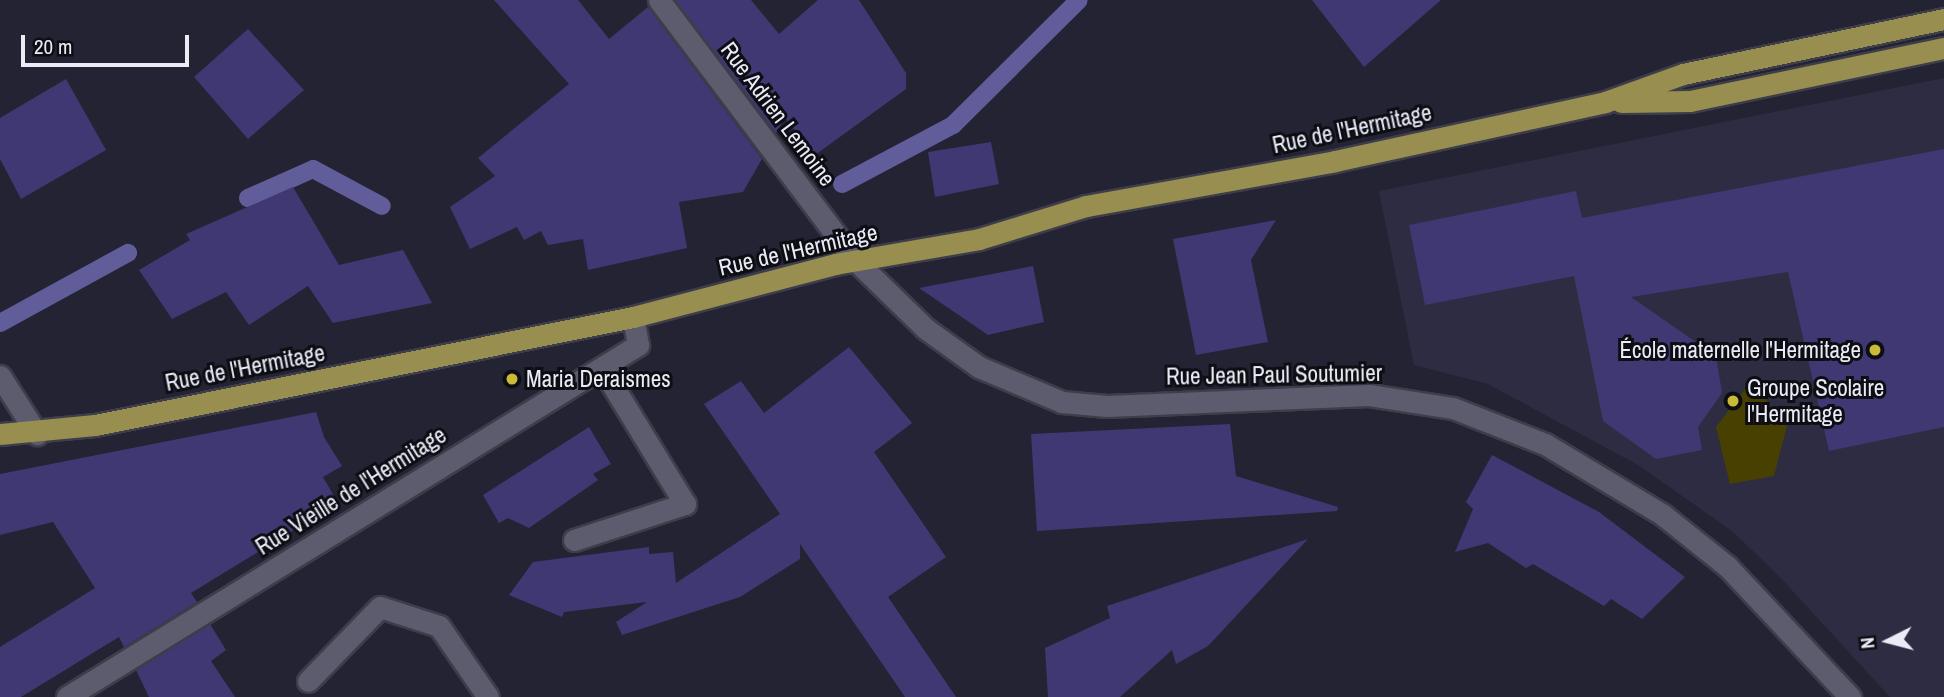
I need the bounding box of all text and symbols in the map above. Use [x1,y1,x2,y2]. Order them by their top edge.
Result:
scale bar [24,21,192,65]
text: 20 m [34,32,72,61]
street label: Rue Adrien Lemoine [715,36,841,192]
street label: Rue de l'Hermitage [1270,99,1434,159]
street label: Rue de l'Hermitage [716,218,880,282]
place label: École maternelle l'Hermitage [1619,336,1861,364]
street label: Rue de l'Hermitage [163,339,327,397]
marker: École maternelle l'Hermitage [1867,342,1883,358]
street label: Rue Jean Paul Soutumier [1166,359,1382,391]
place label: Maria Deraismes [526,365,671,393]
marker: Maria Deraismes [504,371,520,387]
place label: Groupe Scolaire l'Hermitage [1747,374,1884,428]
marker: Groupe Scolaire l'Hermitage [1725,393,1741,409]
street label: Rue Vieille de l'Hermitage [251,421,451,561]
north arrow [1853,606,1923,676]
text: N [1854,636,1881,650]

